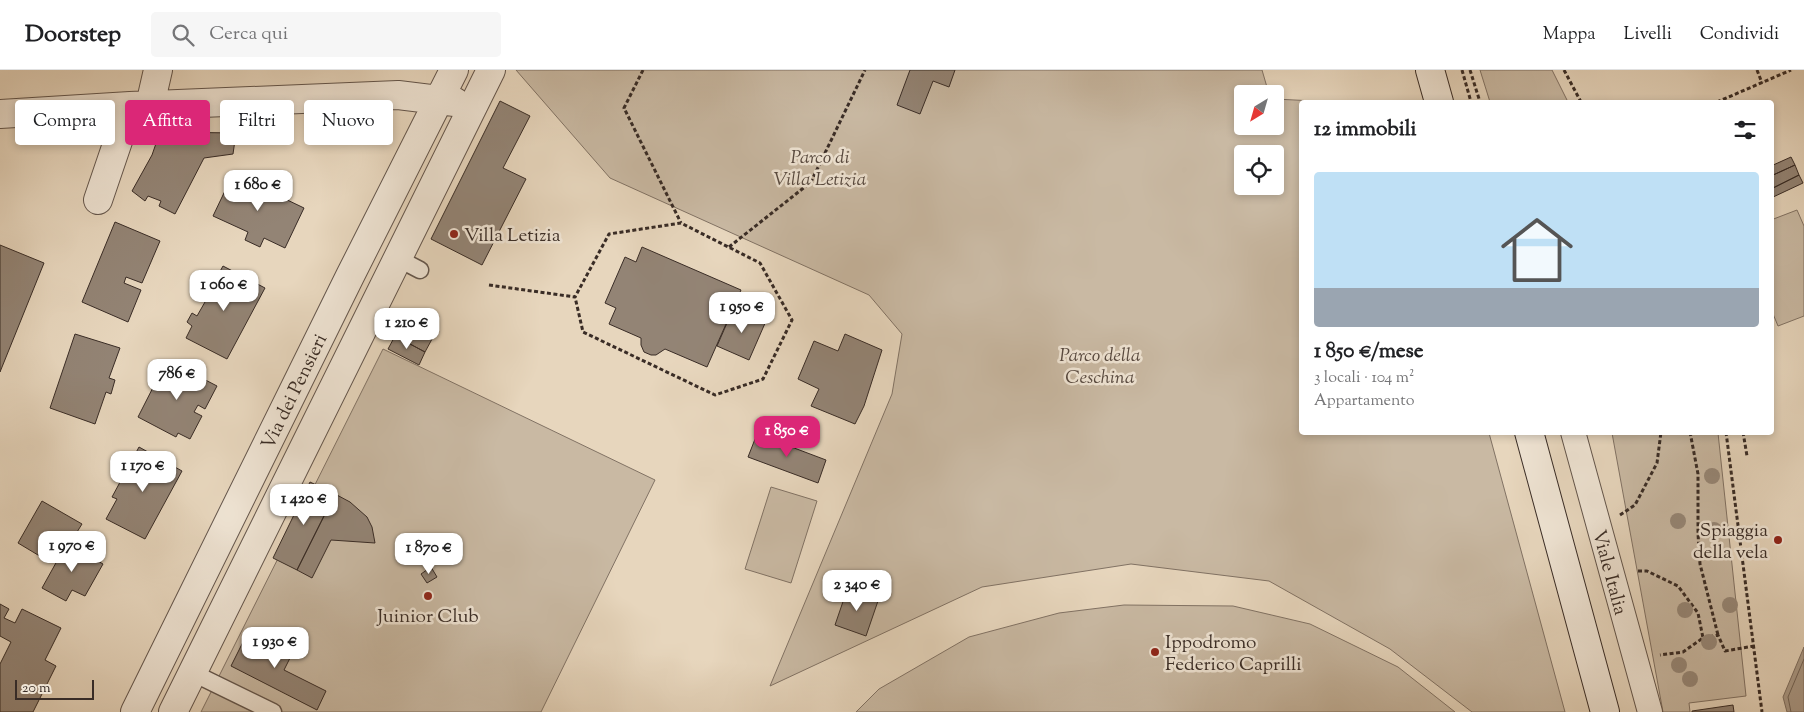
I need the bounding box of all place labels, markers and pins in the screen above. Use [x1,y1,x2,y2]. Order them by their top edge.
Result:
pin: 1 680 € [212,170,304,212]
place label: Villa Letizia [464,223,561,250]
marker: Villa Letizia [448,228,460,240]
pin: 1 060 € [178,270,270,312]
pin: 1 950 € [696,292,788,334]
pin: 1 210 € [361,308,453,350]
pin: 786 € [142,358,212,401]
pin: 1 850 € [741,416,833,458]
pin: 1 170 € [97,450,189,493]
pin: 1 420 € [258,484,350,526]
place label: Spiaggia della vela [1693,518,1768,567]
pin: 1 970 € [26,530,118,573]
pin: 1 870 € [383,532,475,575]
marker: Spiaggia della vela [1772,534,1784,546]
pin: 2 340 € [811,570,903,612]
marker: Juinior Club [422,590,434,602]
place label: Juinior Club [376,604,479,631]
pin: 1 930 € [229,626,321,669]
place label: Ippodromo Federico Caprilli [1165,630,1302,679]
marker: Ippodromo Federico Caprilli [1149,646,1161,658]

